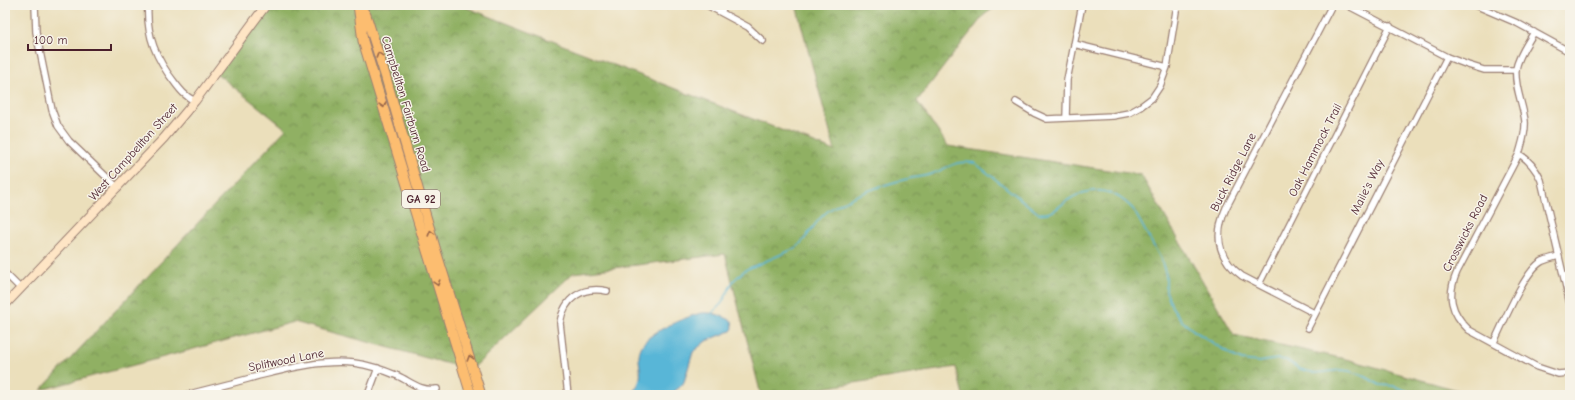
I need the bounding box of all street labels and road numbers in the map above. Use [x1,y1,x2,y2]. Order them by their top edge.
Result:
street label: Campbellton Fairburn Road [379,34,433,174]
street label: West Campbellton Street [86,100,181,203]
street label: Oak Hammock Trail [1285,101,1345,199]
street label: Buck Ridge Lane [1207,130,1259,214]
street label: Maile's Way [1347,156,1387,217]
road number: GA 92 [402,190,440,208]
street label: Crosswicks Road [1440,192,1490,274]
street label: Splitwood Lane [247,346,325,374]

